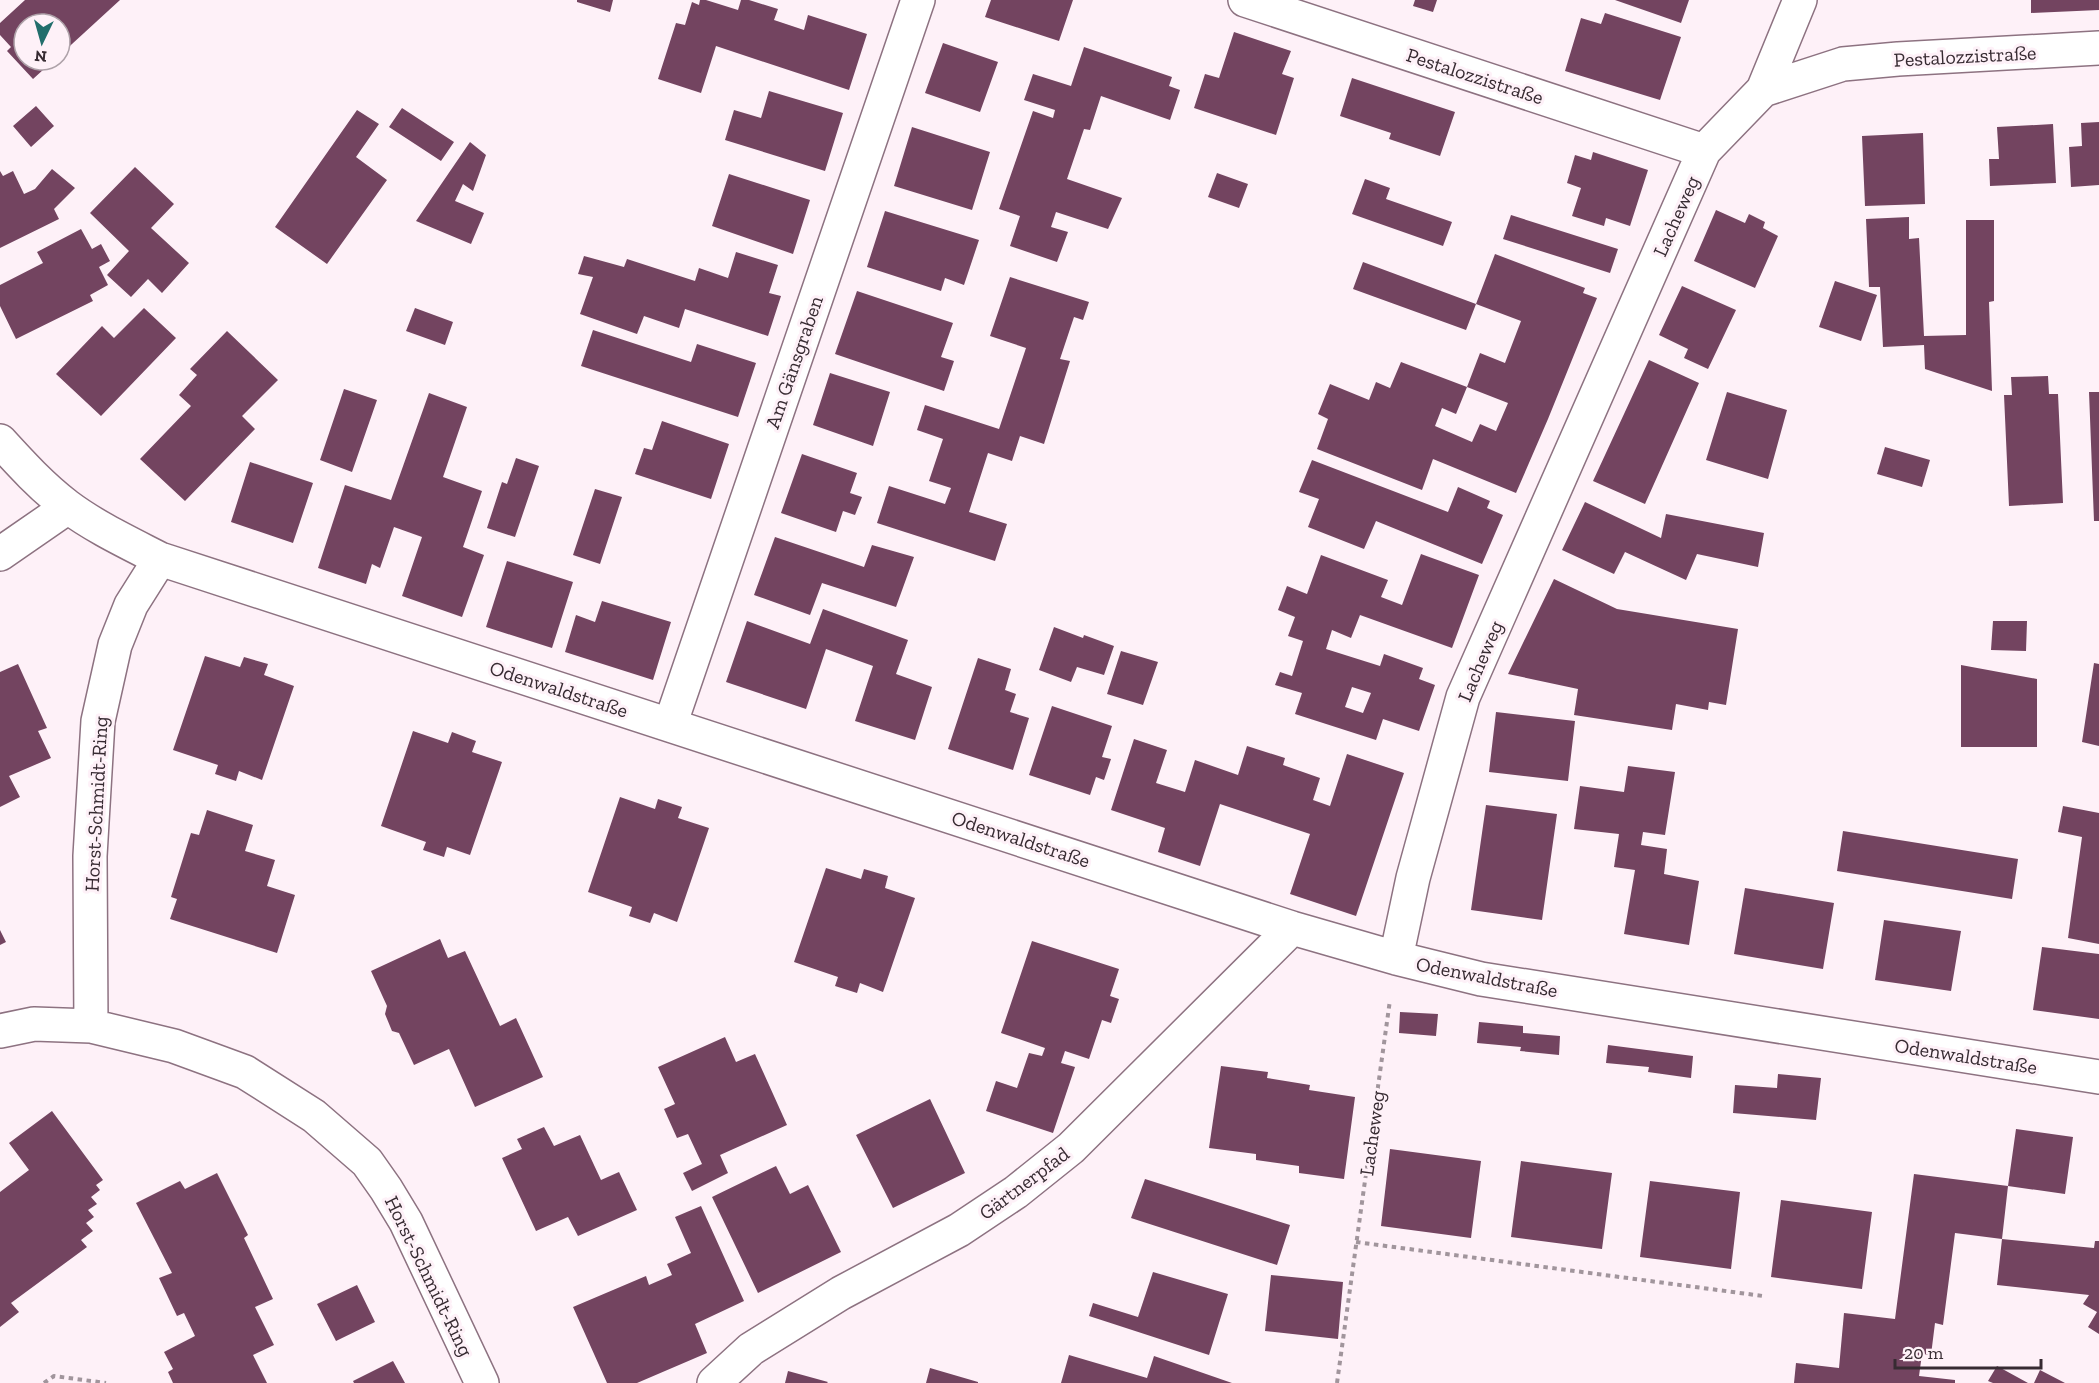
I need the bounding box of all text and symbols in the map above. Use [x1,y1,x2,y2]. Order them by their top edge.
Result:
north arrow [12,12,72,72]
street label: Pestalozzistraße [1893,40,2037,72]
street label: Pestalozzistraße [1403,43,1547,109]
text: N [34,46,48,66]
street label: Lacheweg [1648,172,1704,260]
street label: Am Gänsgraben [760,292,828,432]
street label: Lacheweg [1452,617,1508,705]
street label: Odenwaldstraße [487,655,631,723]
street label: Horst-Schmidt-Ring [79,716,113,892]
street label: Odenwaldstraße [949,805,1093,873]
street label: Odenwaldstraße [1414,951,1560,1003]
street label: Odenwaldstraße [1893,1033,2039,1079]
street label: Lacheweg [1354,1089,1390,1177]
street label: Gärtnerpfad [974,1141,1074,1225]
street label: Horst-Schmidt-Ring [380,1192,478,1360]
scale bar [1895,1332,2040,1370]
text: 20 m [1904,1342,1944,1364]

